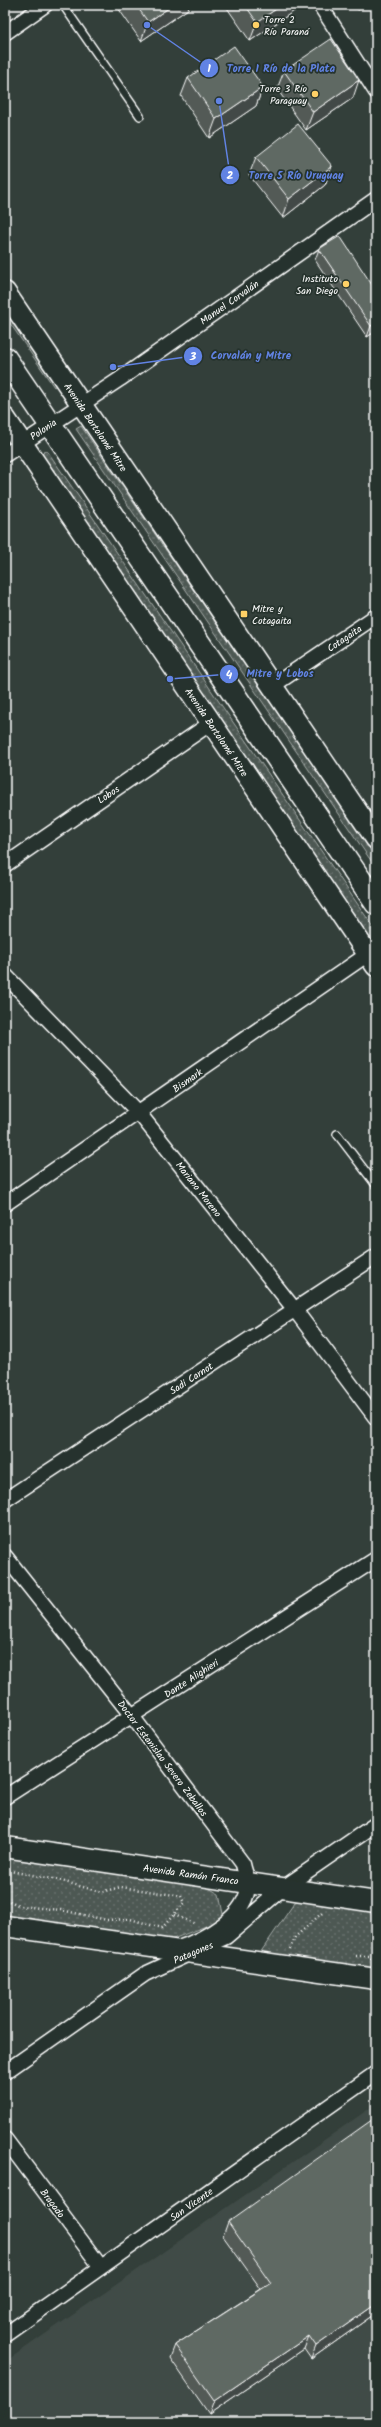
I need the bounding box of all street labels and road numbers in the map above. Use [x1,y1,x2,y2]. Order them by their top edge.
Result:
street label: Manuel Corvalán [197,276,262,329]
street label: Avenida Bartolomé Mitre [59,380,131,476]
street label: Polonia [27,415,60,445]
street label: Cotagaita [324,621,366,656]
street label: Avenida Bartolomé Mitre [180,685,252,781]
street label: Lobos [94,781,124,808]
street label: Bismark [169,1064,206,1097]
street label: Mariano Moreno [171,1158,225,1221]
street label: Sadi Carnot [167,1359,217,1399]
street label: Dante Alighieri [161,1655,223,1703]
street label: Doctor Estanislao Severo Zeballos [113,1697,212,1821]
street label: Avenida Ramón Franco [142,1860,240,1890]
street label: Patagones [171,1937,217,1969]
street label: San Vicente [167,2184,217,2226]
street label: Bragado [36,2185,69,2222]

